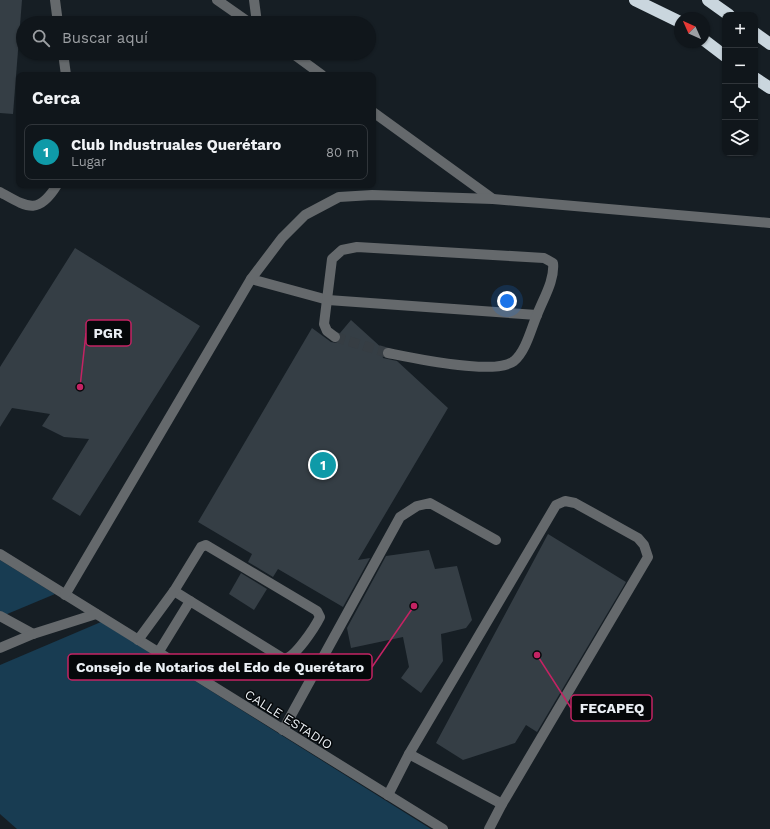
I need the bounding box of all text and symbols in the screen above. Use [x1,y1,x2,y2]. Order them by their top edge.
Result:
north arrow [674,12,710,48]
map controls [722,12,758,156]
button: + [722,12,758,48]
search box [16,16,376,60]
icon: search [30,27,52,49]
text: Buscar aquí [62,29,148,47]
button: − [722,48,758,84]
button: locate [722,84,758,120]
text: Cerca [32,88,80,108]
button: layers [722,120,758,156]
text: Club Industruales Querétaro [71,136,281,154]
text: 1 [43,145,49,160]
text: 80 m [326,145,359,160]
text: Lugar [71,154,106,169]
your location [497,291,517,311]
callout: PGR [86,320,131,346]
text: PGR [93,325,123,341]
pin: 1 [310,450,336,480]
callout: Consejo de Notarios del Edo de Querétaro [68,654,372,680]
text: Consejo de Notarios del Edo de Querétaro [76,659,364,675]
street label: CALLE ESTADIO [242,687,335,752]
callout: FECAPEQ [571,695,652,721]
text: FECAPEQ [580,700,644,716]

